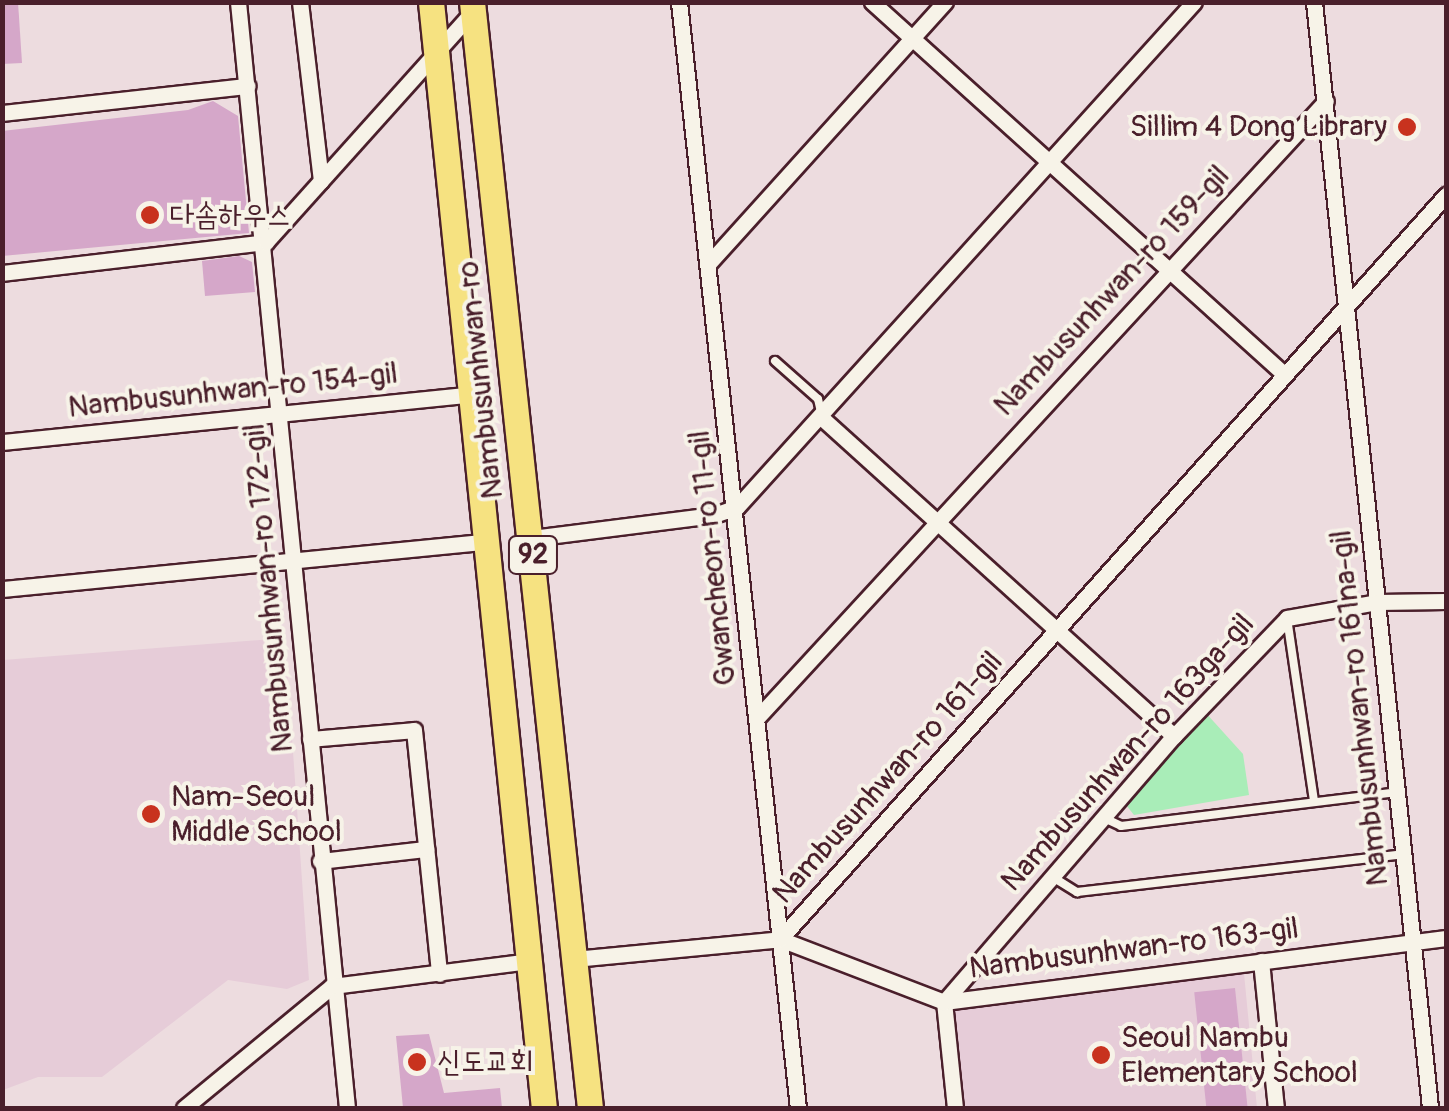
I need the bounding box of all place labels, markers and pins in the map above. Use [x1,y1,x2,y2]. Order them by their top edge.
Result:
place label: Sillim 4 Dong Library [1130,109,1387,145]
marker: Sillim 4 Dong Library [1396,116,1418,138]
place label: 다솜하우스 [170,197,291,233]
marker: 다솜하우스 [139,204,161,226]
place label: Nam-Seoul Middle School [171,779,342,850]
marker: Nam-Seoul Middle School [140,803,162,825]
place label: Seoul Nambu Elementary School [1121,1020,1358,1090]
place label: 신도교회 [437,1044,534,1080]
marker: Seoul Nambu Elementary School [1090,1044,1112,1066]
marker: 신도교회 [406,1051,428,1073]

